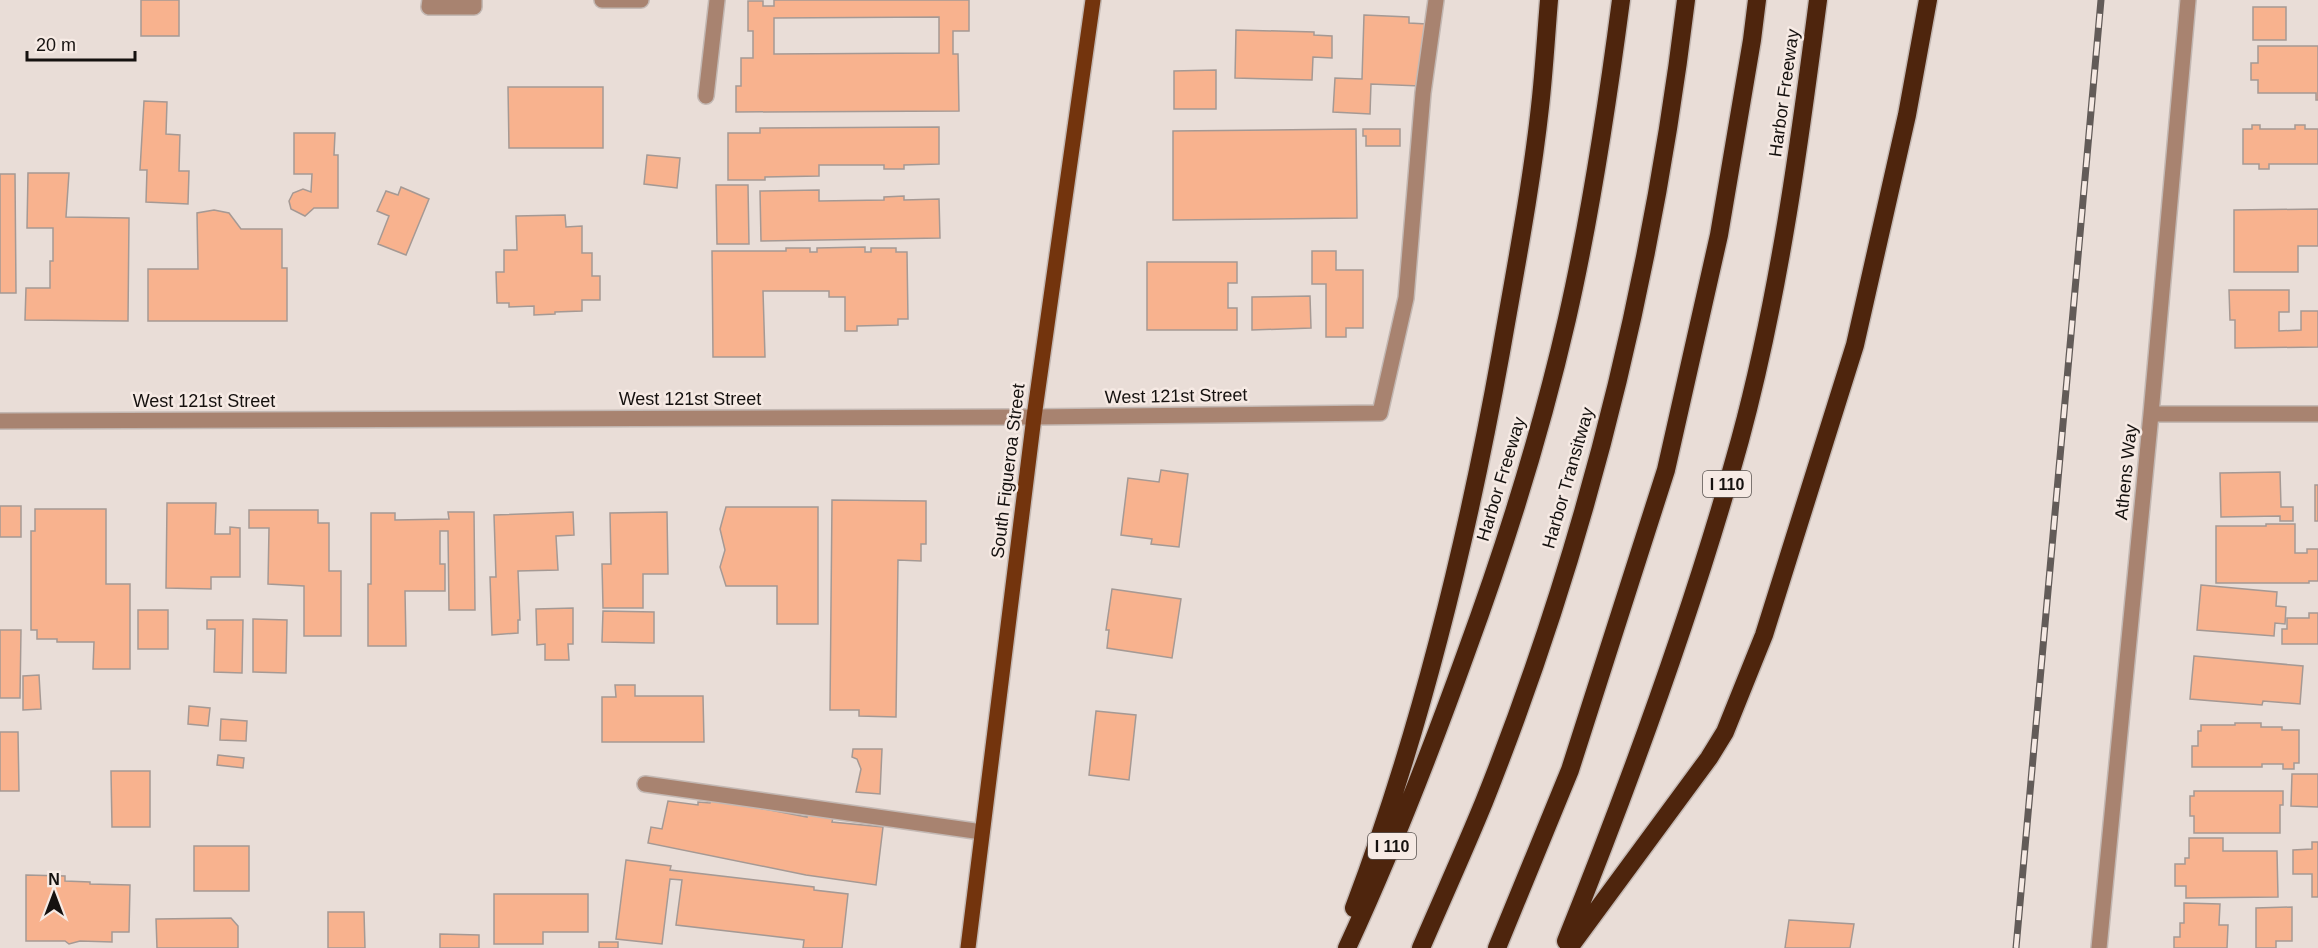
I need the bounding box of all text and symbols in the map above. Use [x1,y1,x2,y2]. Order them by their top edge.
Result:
scale bar [27,24,135,62]
street label: Harbor Freeway [1765,28,1803,158]
text: 20 m [36,35,76,55]
street label: South Figueroa Street [987,382,1029,560]
street label: West 121st Street [1104,385,1248,407]
street label: West 121st Street [619,389,761,409]
street label: West 121st Street [133,391,275,411]
street label: Harbor Transitway [1538,405,1598,551]
street label: Harbor Freeway [1473,414,1529,544]
street label: Athens Way [2111,423,2141,521]
road number: I 110 [1703,471,1751,497]
road number: I 110 [1368,833,1416,859]
north arrow [24,864,84,924]
text: N [48,871,60,888]

